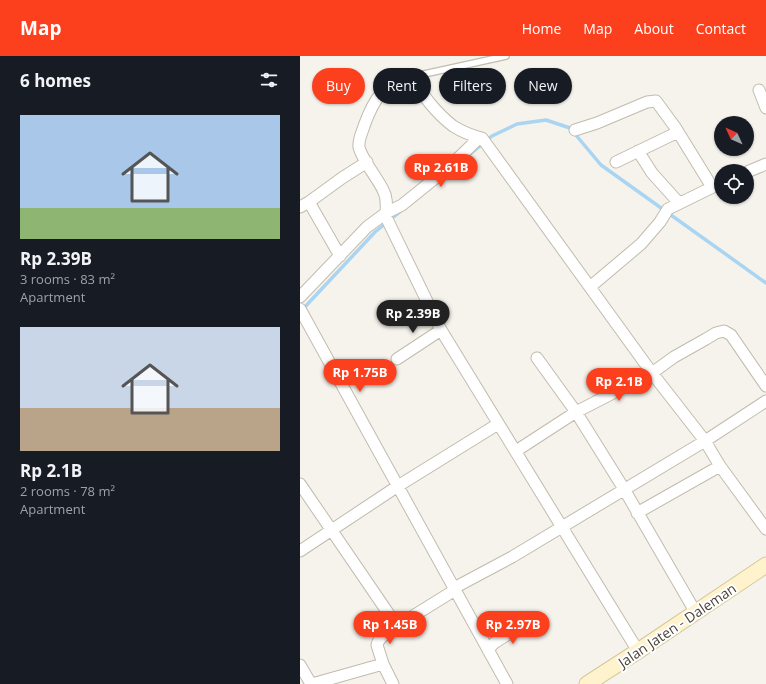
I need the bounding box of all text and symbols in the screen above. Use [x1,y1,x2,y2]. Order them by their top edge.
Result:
text: Map [20,15,61,41]
text: Home [522,19,561,38]
text: Map [583,19,612,38]
text: About [634,19,674,38]
text: Contact [696,19,746,38]
chip: Buy [312,68,365,104]
chip: Rent [373,68,431,104]
chip: Filters [439,68,506,104]
chip: New [514,68,572,104]
text: 6 homes [20,69,91,92]
icon: filters [258,69,280,91]
north arrow [714,116,754,156]
map controls [714,116,754,204]
icon: home [114,141,186,213]
pin: Rp 2.61B [400,154,482,188]
text: Rp 2.61B [414,158,468,176]
button: locate [714,164,754,204]
text: Rp 2.39B [20,247,92,270]
text: 3 rooms · 83 m² [20,270,115,288]
text: Apartment [20,288,85,306]
pin: Rp 2.39B [372,300,454,334]
text: Rp 2.39B [386,304,440,322]
icon: home [114,353,186,425]
pin: Rp 1.75B [319,359,401,393]
text: Rp 1.75B [333,363,387,381]
pin: Rp 2.1B [582,368,656,402]
text: Rp 2.1B [595,372,643,390]
text: Rp 2.1B [20,459,82,482]
text: 2 rooms · 78 m² [20,482,115,500]
text: Apartment [20,500,85,518]
street label: Jalan Jaten - Daleman [613,578,740,673]
pin: Rp 1.45B [349,611,431,645]
pin: Rp 2.97B [472,611,554,645]
text: Rp 1.45B [363,615,417,633]
text: Rp 2.97B [486,615,540,633]

